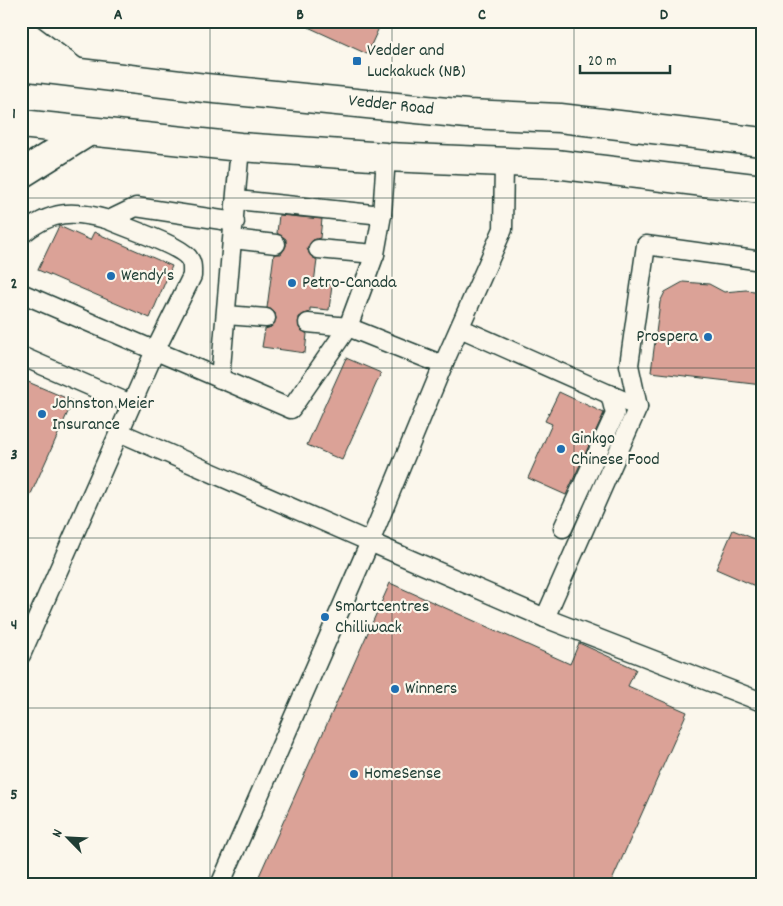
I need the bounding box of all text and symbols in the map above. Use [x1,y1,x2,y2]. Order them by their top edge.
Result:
text: A [114,4,123,27]
text: B [296,4,304,27]
text: C [478,4,486,27]
text: D [660,4,669,27]
place label: Vedder and Luckakuck (NB) [367,39,465,85]
scale bar [580,42,670,74]
text: 20 m [588,51,616,73]
marker: Vedder and Luckakuck (NB) [351,55,363,67]
street label: Vedder Road [347,89,435,123]
text: 1 [12,103,16,126]
place label: Wendy's [121,264,174,289]
marker: Wendy's [105,270,117,282]
place label: Petro-Canada [302,271,397,296]
text: 2 [11,273,18,296]
marker: Petro-Canada [286,277,298,289]
place label: Prospera [636,325,699,350]
marker: Prospera [702,331,714,343]
place label: Johnston Meier Insurance [52,392,154,438]
marker: Johnston Meier Insurance [36,408,48,420]
place label: Ginkgo Chinese Food [571,427,660,473]
marker: Ginkgo Chinese Food [555,443,567,455]
text: 3 [10,444,18,467]
place label: Smartcentres Chilliwack [335,595,429,641]
marker: Smartcentres Chilliwack [319,611,331,623]
text: 4 [11,614,17,637]
place label: Winners [405,677,457,702]
marker: Winners [389,683,401,695]
place label: HomeSense [364,762,441,787]
marker: HomeSense [348,768,360,780]
text: 5 [10,784,18,807]
north arrow [42,814,92,864]
text: N [47,826,69,841]

